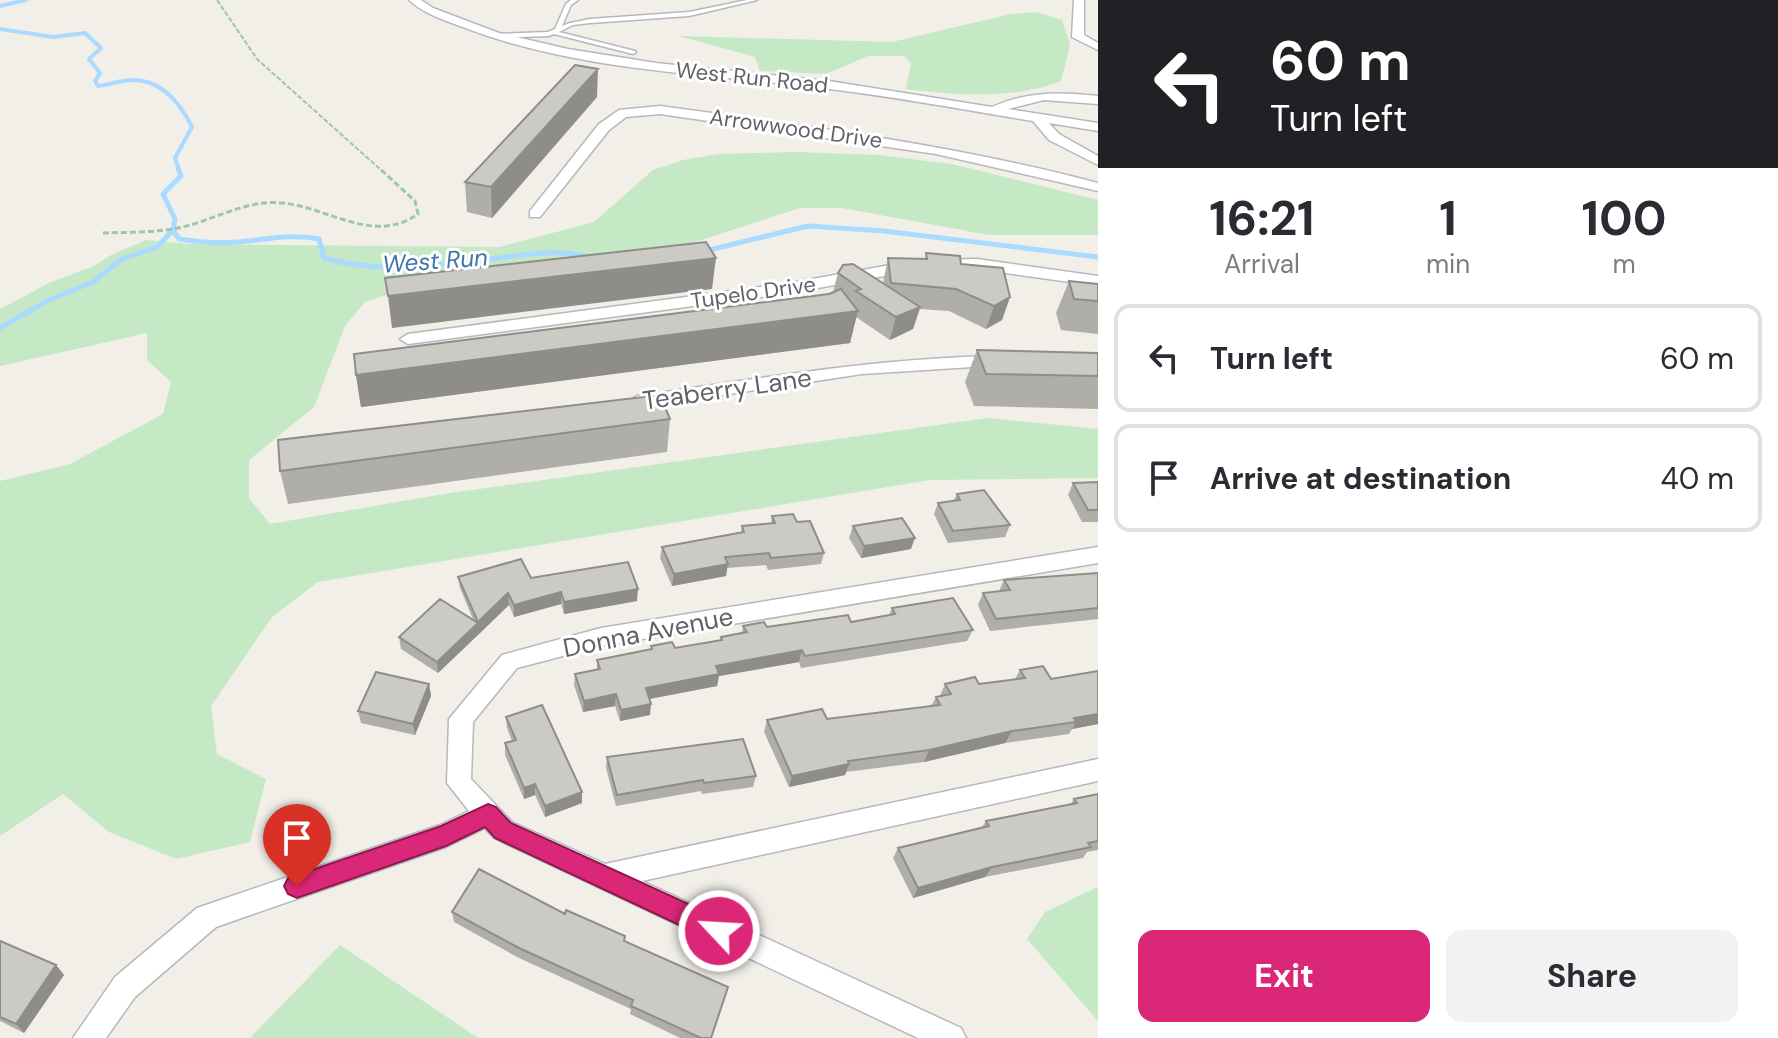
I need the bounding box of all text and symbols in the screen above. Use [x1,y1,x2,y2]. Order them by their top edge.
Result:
text: 60 m [1270,24,1411,97]
icon: left [1138,32,1242,136]
street label: West Run Road [674,55,830,100]
text: Turn left [1270,95,1407,142]
street label: Arrowwood Drive [708,102,884,155]
text: 16:21 [1209,187,1315,250]
text: 1 [1439,187,1457,250]
text: 100 [1582,187,1667,250]
water label: West Run [381,241,489,280]
text: Arrival [1224,247,1300,281]
text: min [1426,247,1470,281]
text: m [1613,247,1636,281]
street label: Tupelo Drive [689,269,817,316]
icon: left [1142,336,1186,380]
text: Turn left [1210,339,1333,378]
text: 60 m [1660,339,1734,378]
street label: Teaberry Lane [640,360,814,418]
icon: arrive [1142,456,1186,500]
text: Arrive at destination [1210,459,1511,498]
text: 40 m [1661,459,1734,498]
street label: Donna Avenue [560,599,736,665]
pin [263,804,331,886]
icon: arrive [275,816,319,860]
position arrow [677,889,761,973]
button: Exit [1138,930,1430,1022]
button: Share [1446,930,1738,1022]

